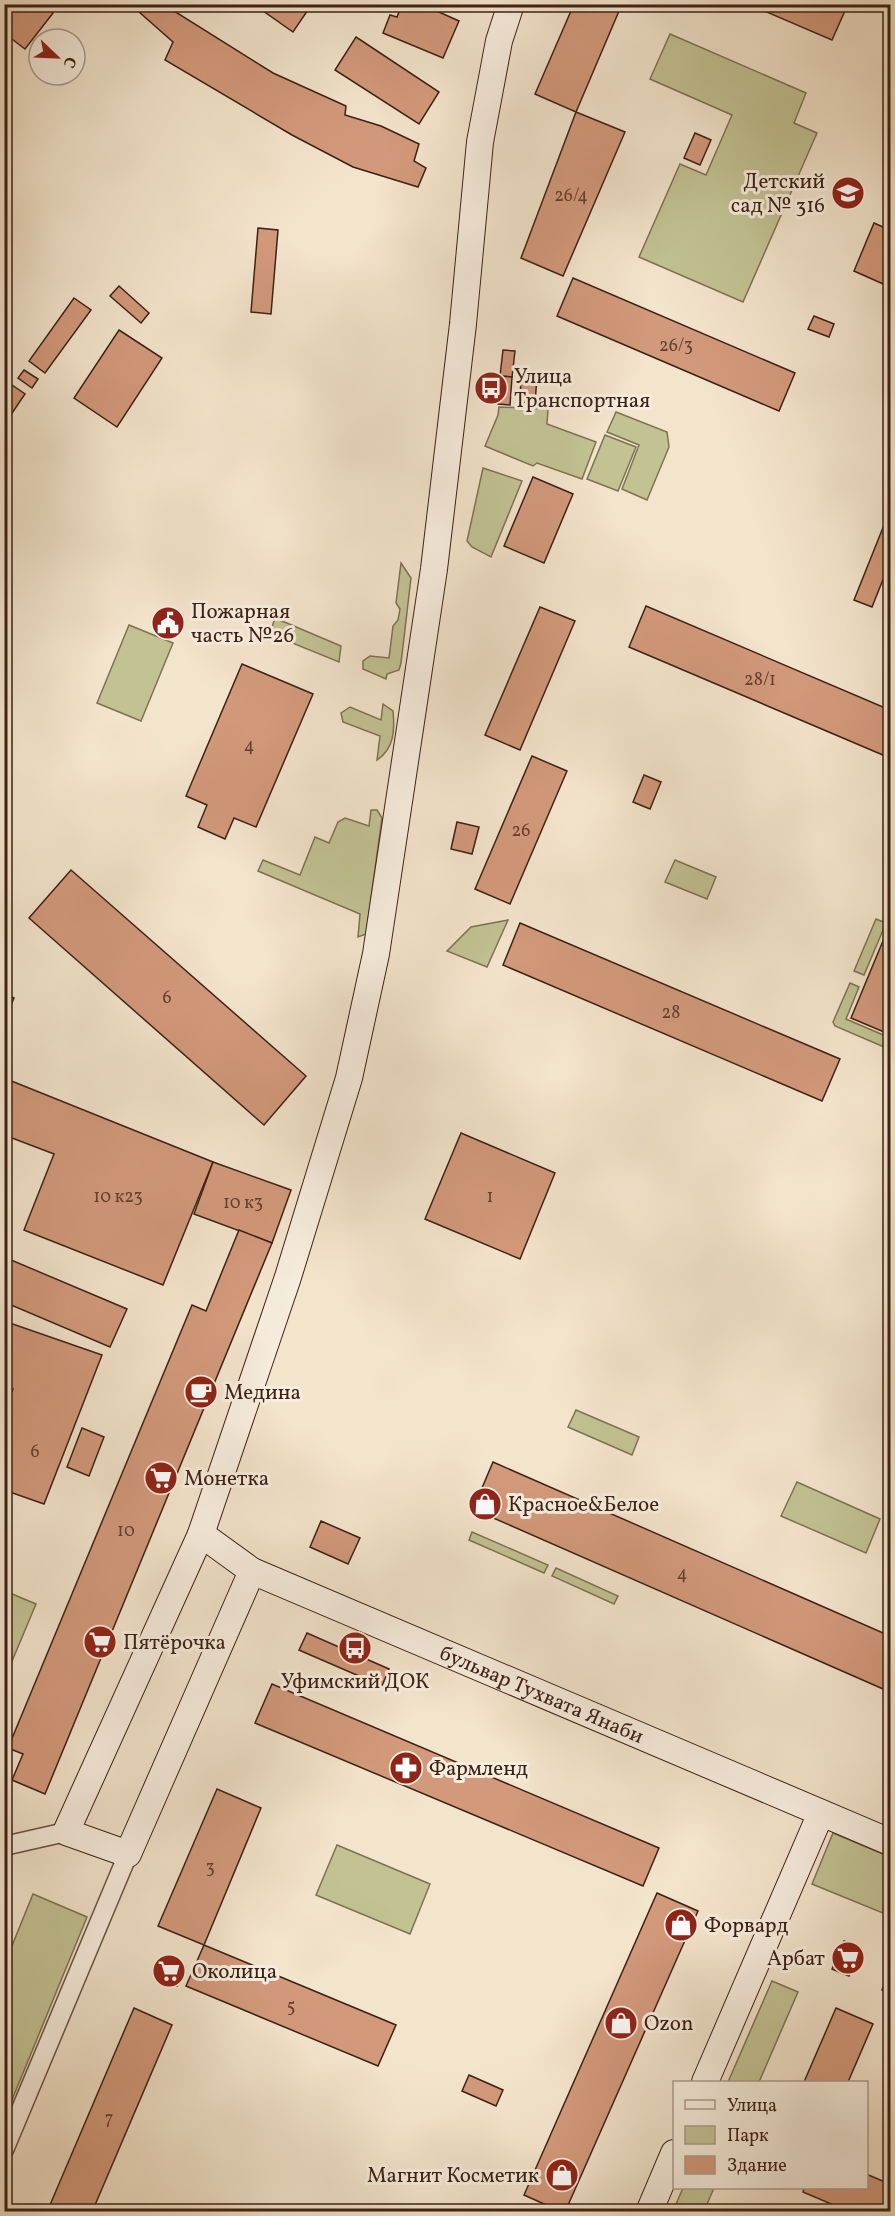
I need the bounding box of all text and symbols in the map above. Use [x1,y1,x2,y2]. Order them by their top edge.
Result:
north arrow [27,27,87,87]
text: С [57,53,81,71]
place label: Детский сад № 316 [731,168,825,221]
school or university icon: Детский сад № 316 [830,175,866,211]
house number: 26/4 [554,184,588,209]
house number: 26/3 [659,334,693,359]
place label: Улица Транспортная [514,363,650,416]
bus stop icon: Улица Транспортная [473,370,509,406]
place label: Пожарная часть №26 [191,598,294,651]
public building icon: Пожарная часть №26 [150,605,186,641]
house number: 28/1 [744,668,776,693]
house number: 4 [244,734,254,759]
house number: 26 [512,819,530,844]
house number: 6 [162,986,172,1011]
house number: 28 [662,1001,680,1026]
house number: 10 к23 [93,1185,143,1210]
house number: 1 [487,1185,493,1210]
house number: 10 к3 [223,1191,263,1216]
cafe icon: Медина [183,1374,219,1410]
place label: Медина [224,1379,301,1408]
house number: 6 [30,1440,40,1465]
supermarket icon: Монетка [143,1460,179,1496]
place label: Монетка [184,1465,269,1494]
shop icon: Красное&Белое [467,1486,503,1522]
place label: Красное&Белое [508,1491,659,1520]
house number: 10 [117,1519,135,1544]
house number: 4 [677,1562,687,1587]
supermarket icon: Пятёрочка [82,1624,118,1660]
place label: Пятёрочка [123,1629,226,1658]
bus stop icon: Уфимский ДОК [337,1630,373,1666]
street label: бульвар Тухвата Янаби [435,1639,648,1752]
place label: Уфимский ДОК [281,1668,429,1697]
pharmacy icon: Фармленд [388,1750,424,1786]
place label: Фармленд [429,1755,528,1784]
house number: 3 [205,1856,215,1881]
shop icon: Форвард [663,1907,699,1943]
place label: Форвард [704,1912,789,1941]
supermarket icon: Арбат [830,1940,866,1976]
place label: Арбат [767,1945,825,1974]
supermarket icon: Околица [151,1953,187,1989]
place label: Околица [192,1958,277,1987]
house number: 5 [287,1995,295,2020]
shop icon: Ozon [603,2005,639,2041]
place label: Ozon [644,2010,694,2039]
legend [673,2081,868,2189]
text: Улица [727,2094,777,2119]
house number: 7 [105,2107,113,2132]
text: Парк [727,2124,769,2149]
text: Здание [727,2154,787,2179]
shop icon: Магнит Косметик [544,2157,580,2193]
place label: Магнит Косметик [367,2162,539,2191]

